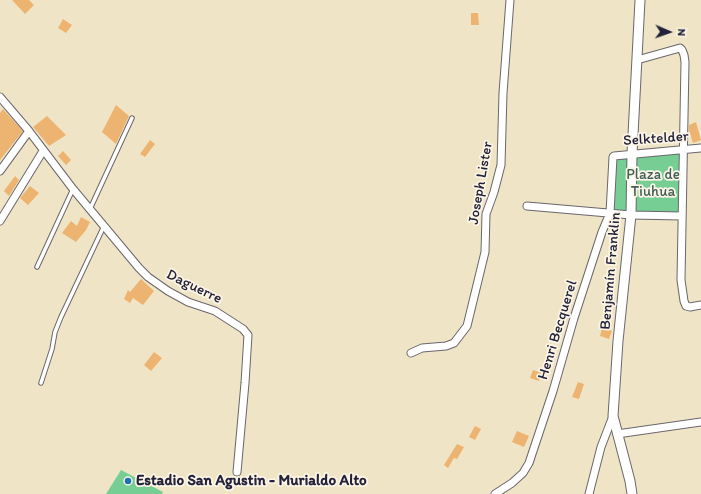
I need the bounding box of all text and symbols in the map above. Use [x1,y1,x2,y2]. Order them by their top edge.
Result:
north arrow [649,12,689,52]
text: N [675,28,688,36]
street label: Selktelder [623,128,689,150]
street label: Joseph Lister [465,140,497,226]
park label: Plaza de Tiuhua [626,166,680,201]
street label: Benjamín Franklin [597,211,625,331]
street label: Daguerre [163,266,225,308]
street label: Henri Becquerel [534,278,582,382]
place label: Estadio San Agustin - Murialdo Alto [136,472,367,490]
marker: Estadio San Agustin - Murialdo Alto [123,476,133,486]

